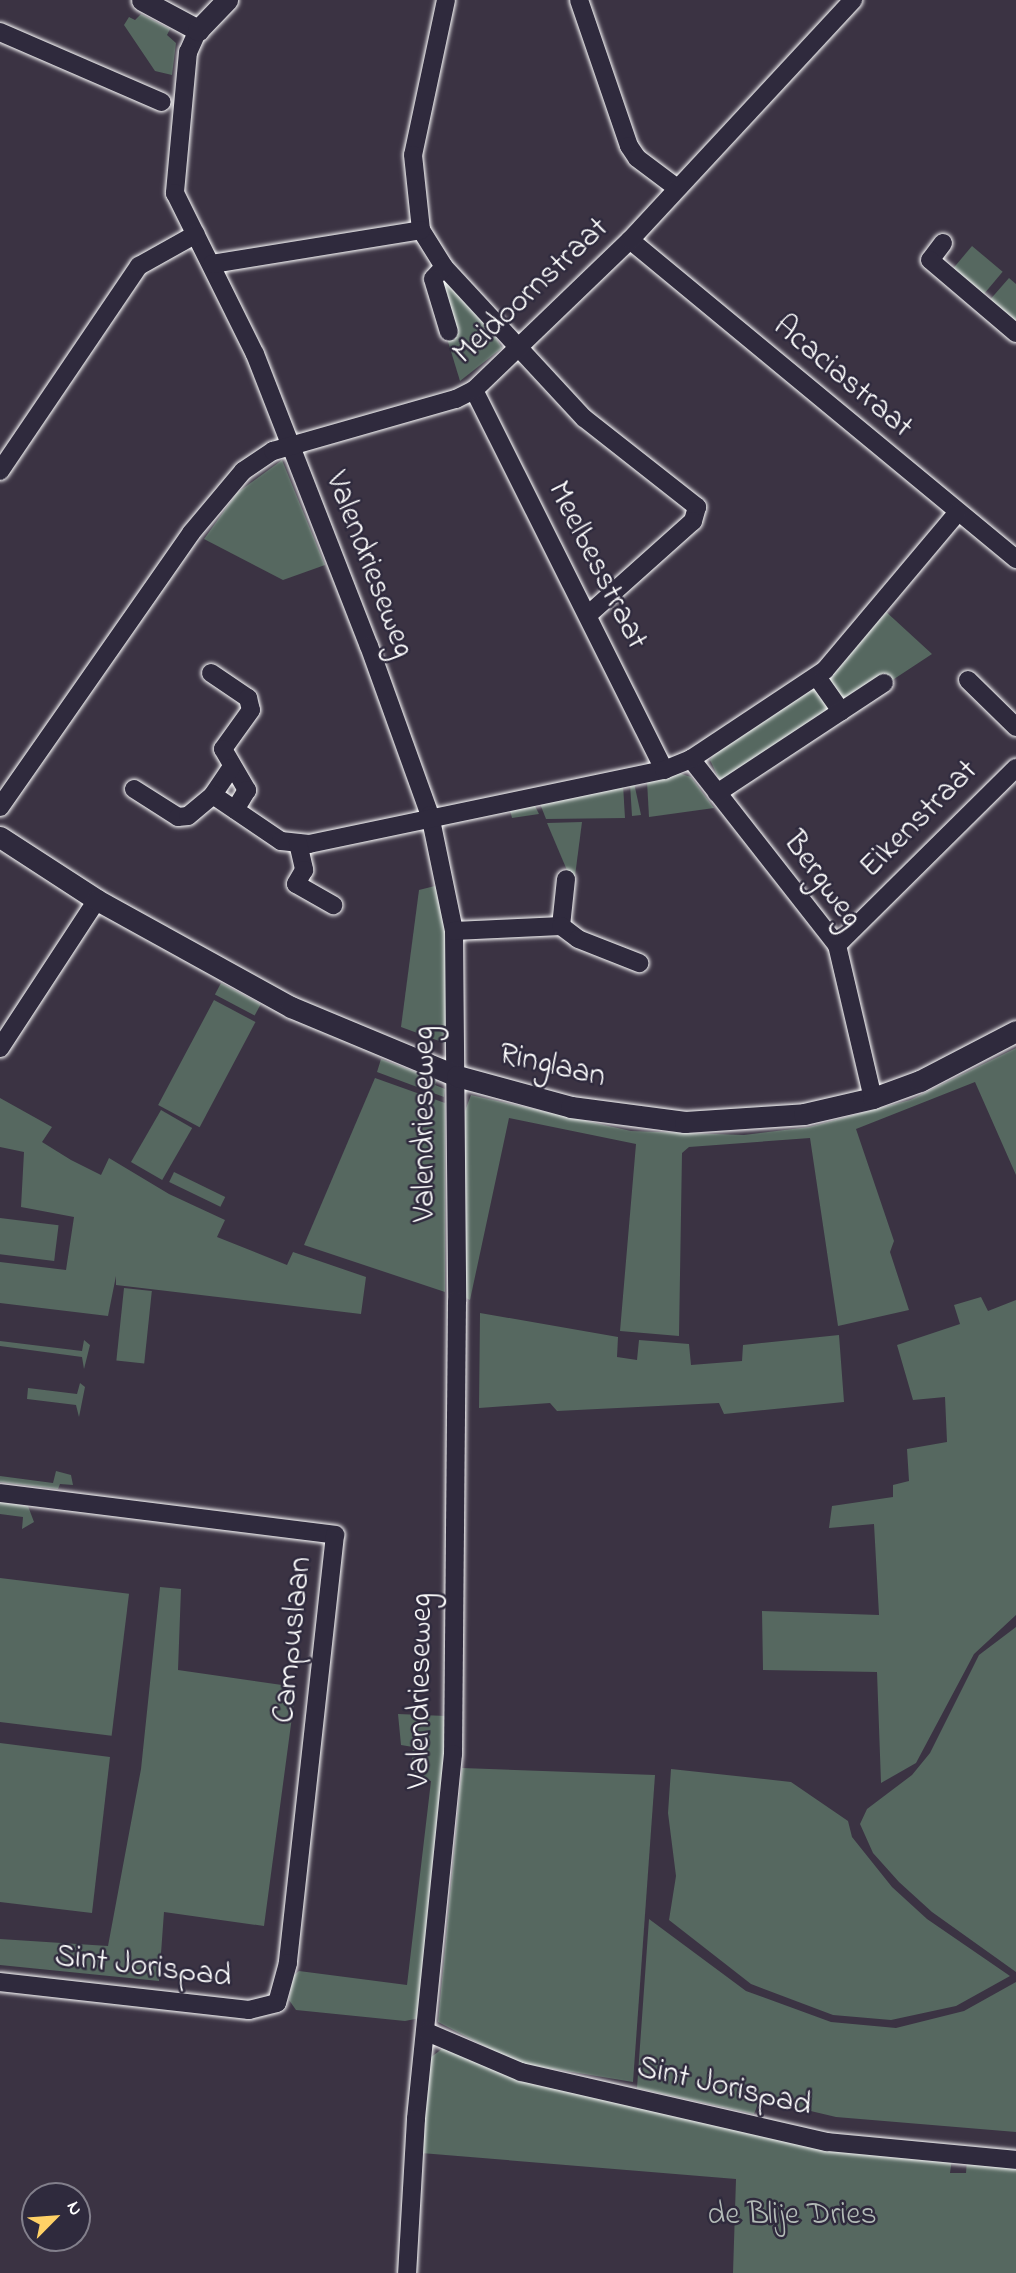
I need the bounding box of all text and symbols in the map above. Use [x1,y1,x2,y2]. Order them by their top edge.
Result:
street label: Meidoornstraat [446,210,618,374]
street label: Acaciastraat [764,308,920,448]
street label: Valendrieseweg [315,467,421,663]
street label: Meelbesstraat [537,476,655,656]
street label: Eikenstraat [853,753,987,887]
street label: Bergweg [773,825,869,937]
street label: Valendrieseweg [407,1026,445,1222]
street label: Ringlaan [495,1036,609,1098]
street label: Campuslaan [266,1555,322,1725]
street label: Valendrieseweg [401,1593,443,1789]
street label: Sint Jorispad [52,1938,234,1998]
street label: Sint Jorispad [633,2049,815,2127]
north arrow [21,2182,91,2252]
text: N [59,2197,89,2220]
park label: de Blije Dries [707,2197,877,2235]

